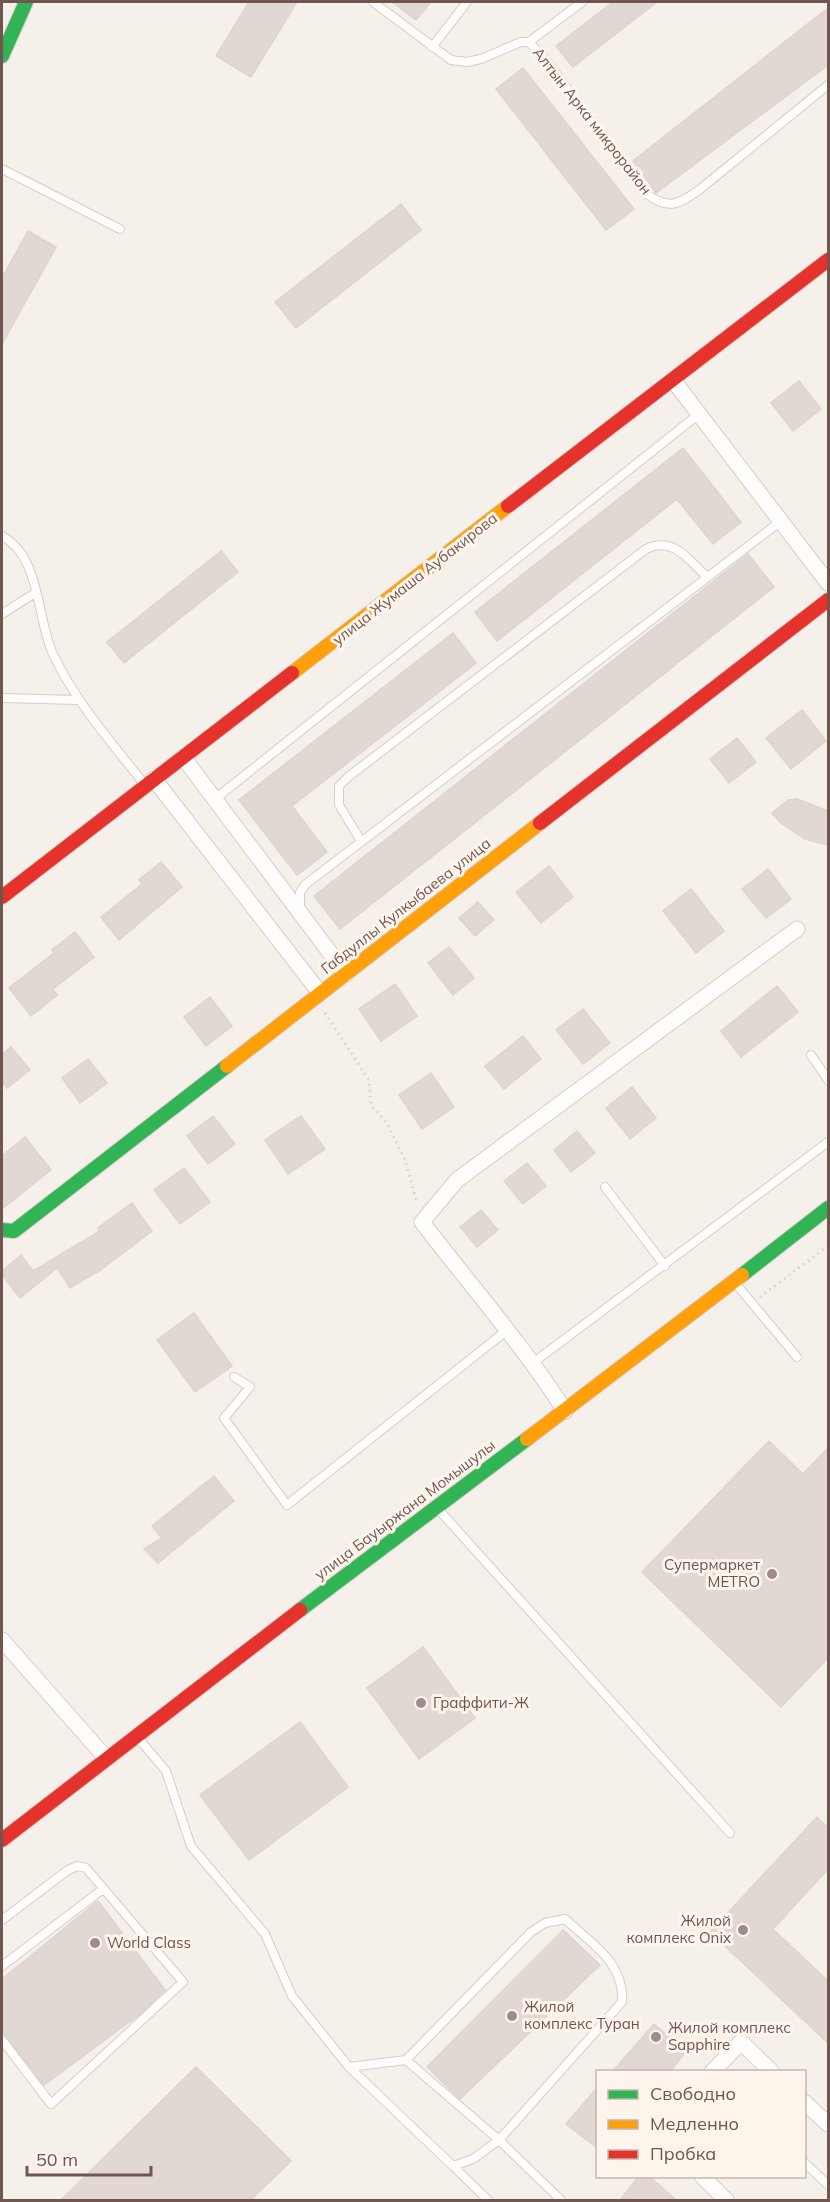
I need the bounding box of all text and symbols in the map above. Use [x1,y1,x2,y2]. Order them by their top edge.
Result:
street label: Алтын Арка микрорайон [529,43,656,198]
street label: улица Жумаша Аубакирова [328,508,501,649]
street label: Габдуллы Кулкыбаева улица [317,833,494,978]
street label: улица Бауыржана Момышулы [311,1435,499,1584]
place label: Супермаркет METRO [664,1555,760,1591]
marker: Супермаркет METRO [765,1567,779,1581]
place label: Граффити-Ж [433,1693,529,1712]
marker: Граффити-Ж [414,1696,428,1710]
place label: Жилой комплекс Onix [627,1911,731,1947]
marker: Жилой комплекс Onix [736,1923,750,1937]
place label: World Class [107,1933,191,1952]
marker: World Class [88,1936,102,1950]
place label: Жилой комплекс Туран [524,1997,640,2033]
marker: Жилой комплекс Туран [505,2009,519,2023]
place label: Жилой комплекс Sapphire [668,2018,791,2054]
marker: Жилой комплекс Sapphire [649,2030,663,2044]
legend [596,2070,806,2178]
text: Свободно [650,2082,736,2105]
text: Медленно [650,2112,739,2135]
scale bar [27,2139,152,2177]
text: Пробка [650,2142,716,2165]
text: 50 m [36,2148,78,2171]

